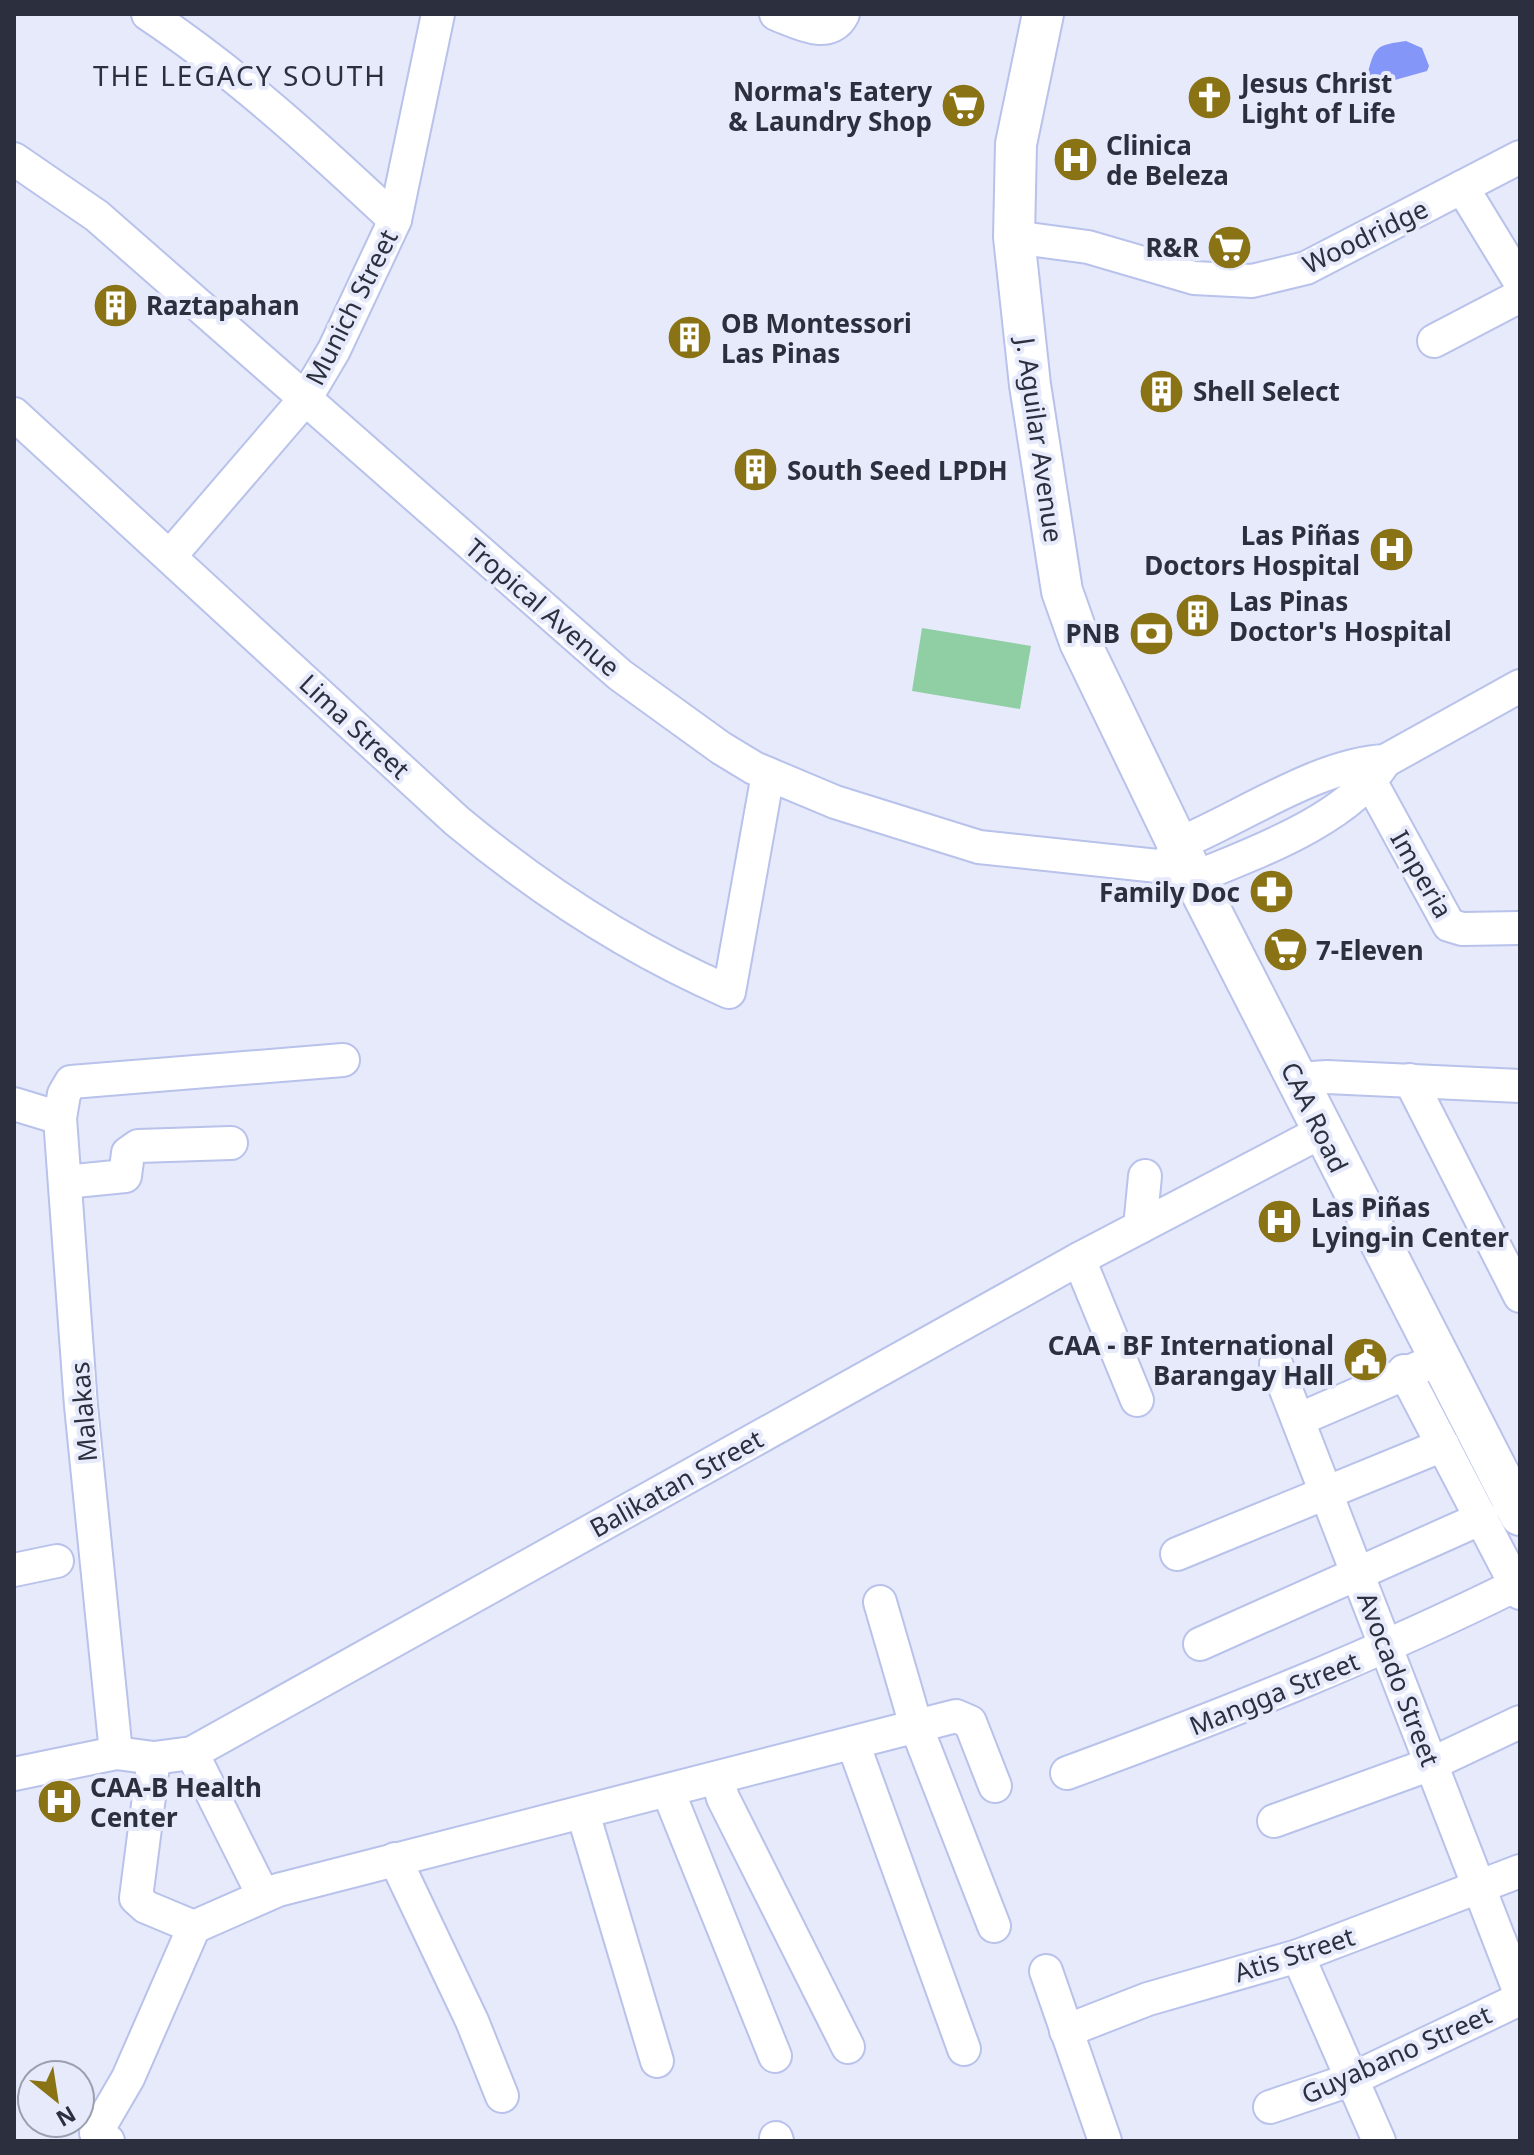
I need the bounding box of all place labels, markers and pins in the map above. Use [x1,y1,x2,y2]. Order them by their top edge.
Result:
place label: Jesus Christ Light of Life [1239,65,1396,131]
place label: Norma's Eatery & Laundry Shop [728,73,932,139]
church icon: Jesus Christ Light of Life [1186,74,1234,122]
supermarket icon: Norma's Eatery & Laundry Shop [939,82,987,130]
place label: Clinica de Beleza [1106,127,1229,193]
hospital icon: Clinica de Beleza [1051,136,1099,184]
supermarket icon: R&R [1206,223,1254,271]
place label: R&R [1145,229,1200,265]
building icon: Raztapahan [91,281,139,329]
place label: Raztapahan [146,287,300,323]
place label: OB Montessori Las Pinas [721,305,912,371]
building icon: OB Montessori Las Pinas [666,314,714,362]
building icon: Shell Select [1138,367,1186,415]
place label: Shell Select [1193,373,1340,409]
building icon: South Seed LPDH [732,446,780,494]
place label: South Seed LPDH [787,452,1008,488]
place label: Las Piñas Doctors Hospital [1144,517,1360,583]
hospital icon: Las Piñas Doctors Hospital [1367,526,1415,574]
place label: Las Pinas Doctor's Hospital [1229,583,1452,649]
building icon: Las Pinas Doctor's Hospital [1174,592,1222,640]
bank icon: PNB [1127,609,1175,657]
place label: PNB [1065,615,1120,651]
pharmacy icon: Family Doc [1247,868,1295,916]
place label: Family Doc [1099,874,1240,910]
supermarket icon: 7-Eleven [1261,926,1309,974]
place label: 7-Eleven [1316,932,1424,968]
place label: Las Piñas Lying-in Center [1311,1189,1509,1255]
hospital icon: Las Piñas Lying-in Center [1256,1198,1304,1246]
place label: CAA - BF International Barangay Hall [1048,1327,1334,1393]
public building icon: CAA - BF International Barangay Hall [1341,1336,1389,1384]
place label: CAA-B Health Center [90,1769,262,1835]
hospital icon: CAA-B Health Center [35,1778,83,1826]

